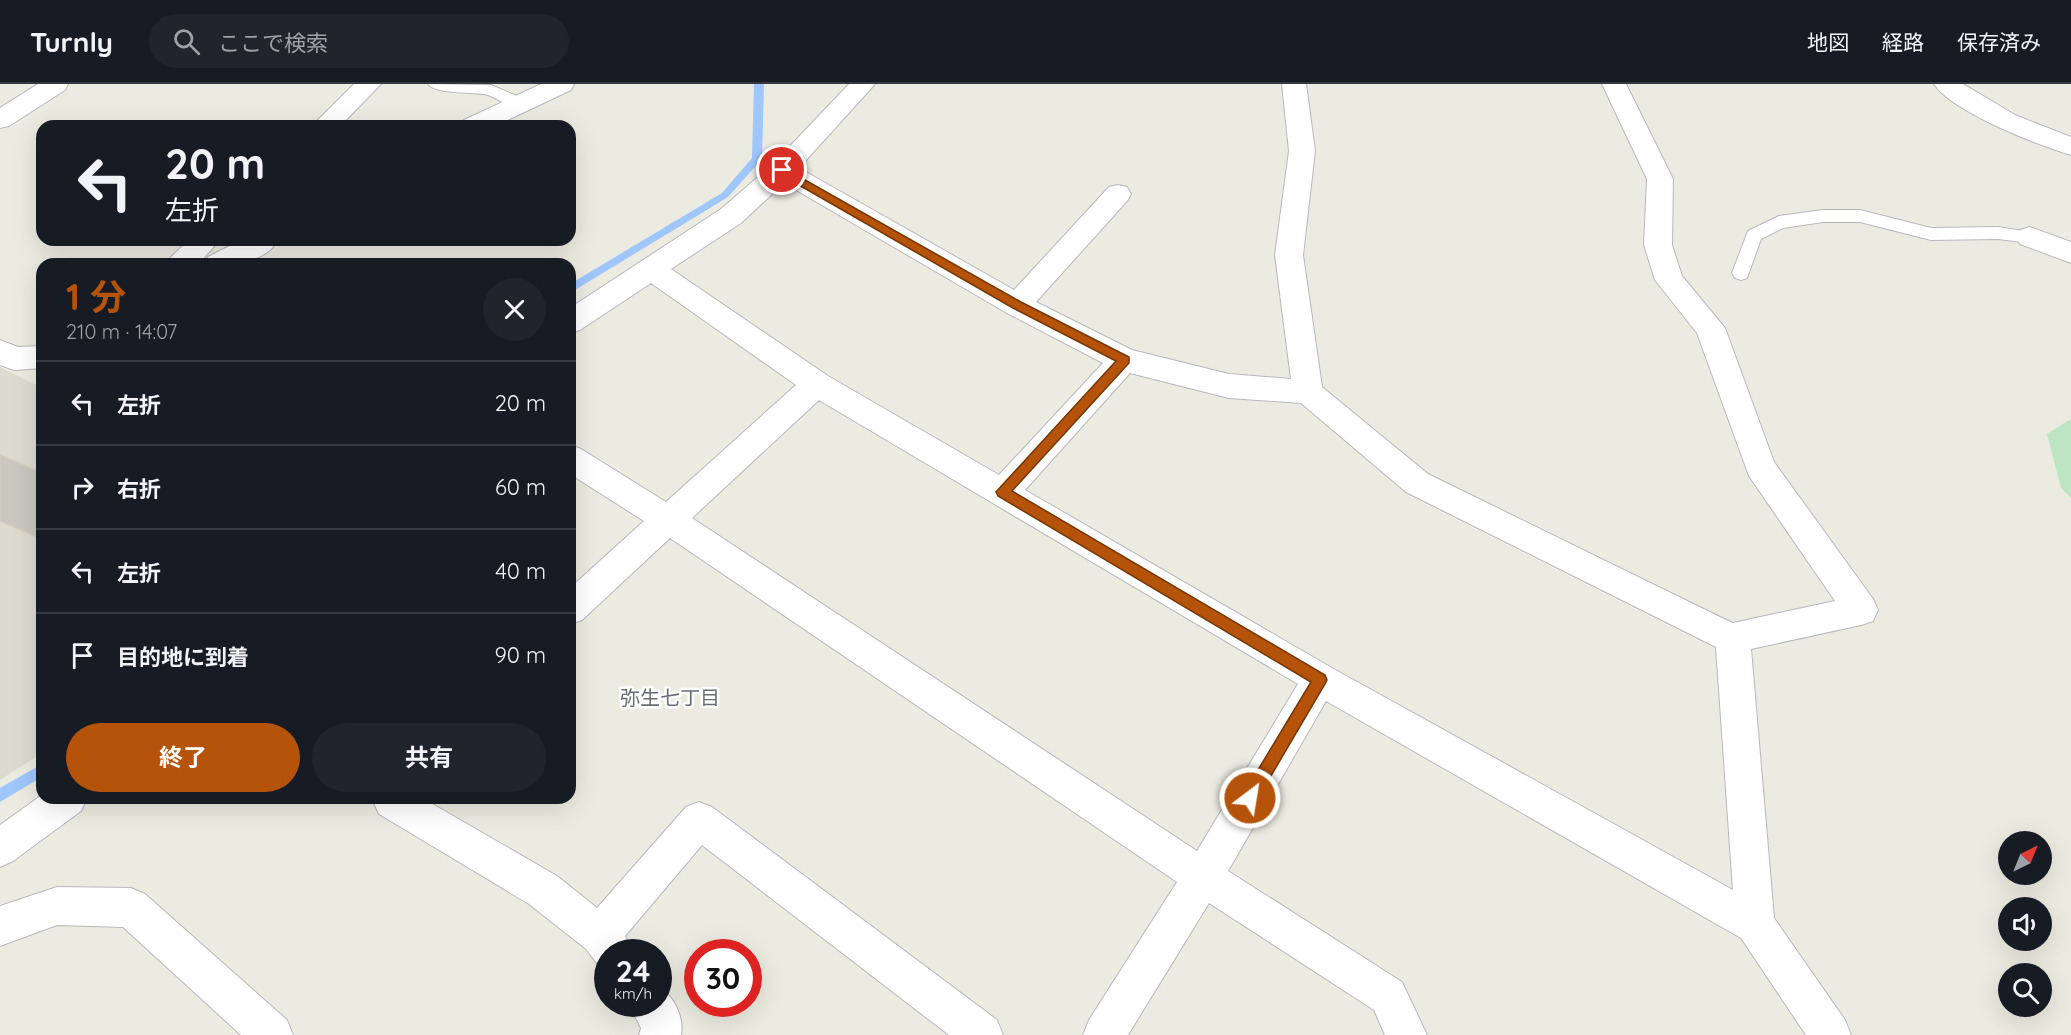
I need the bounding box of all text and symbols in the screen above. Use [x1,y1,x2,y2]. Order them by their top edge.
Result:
search box [149,14,569,68]
text: Turnly [30,24,113,59]
icon: search [170,25,203,58]
text: ここで検索 [218,29,328,57]
text: 地図 [1807,29,1849,55]
text: 経路 [1882,29,1924,55]
text: 保存済み [1957,29,2041,55]
text: 20 m [165,137,265,190]
icon: left [66,144,144,222]
pin [756,144,807,195]
icon: arrive [765,153,798,186]
text: 左折 [165,193,219,227]
text: 1 分 [66,274,126,319]
button: close [483,278,546,341]
text: 210 m · 14:07 [66,319,177,344]
icon: left [66,387,99,420]
text: 20 m [495,389,546,417]
text: 左折 [117,391,161,419]
icon: right [66,471,99,504]
text: 60 m [495,473,546,501]
text: 右折 [117,475,161,503]
icon: left [66,555,99,588]
text: 40 m [495,557,546,585]
text: 左折 [117,559,161,587]
icon: arrive [66,639,99,672]
text: 90 m [495,641,546,669]
text: 目的地に到着 [117,643,249,671]
district label: 弥生七丁目 [620,685,720,710]
button: 終了 [66,723,300,792]
button: 共有 [312,723,546,792]
position arrow [1218,766,1282,830]
north arrow [1998,831,2052,885]
map controls [1998,831,2052,1017]
button: sound [1998,897,2052,951]
speed limit sign: 30 [684,939,762,1017]
text: 24 [616,952,650,990]
button: search [1998,963,2052,1017]
text: km/h [614,984,652,1003]

